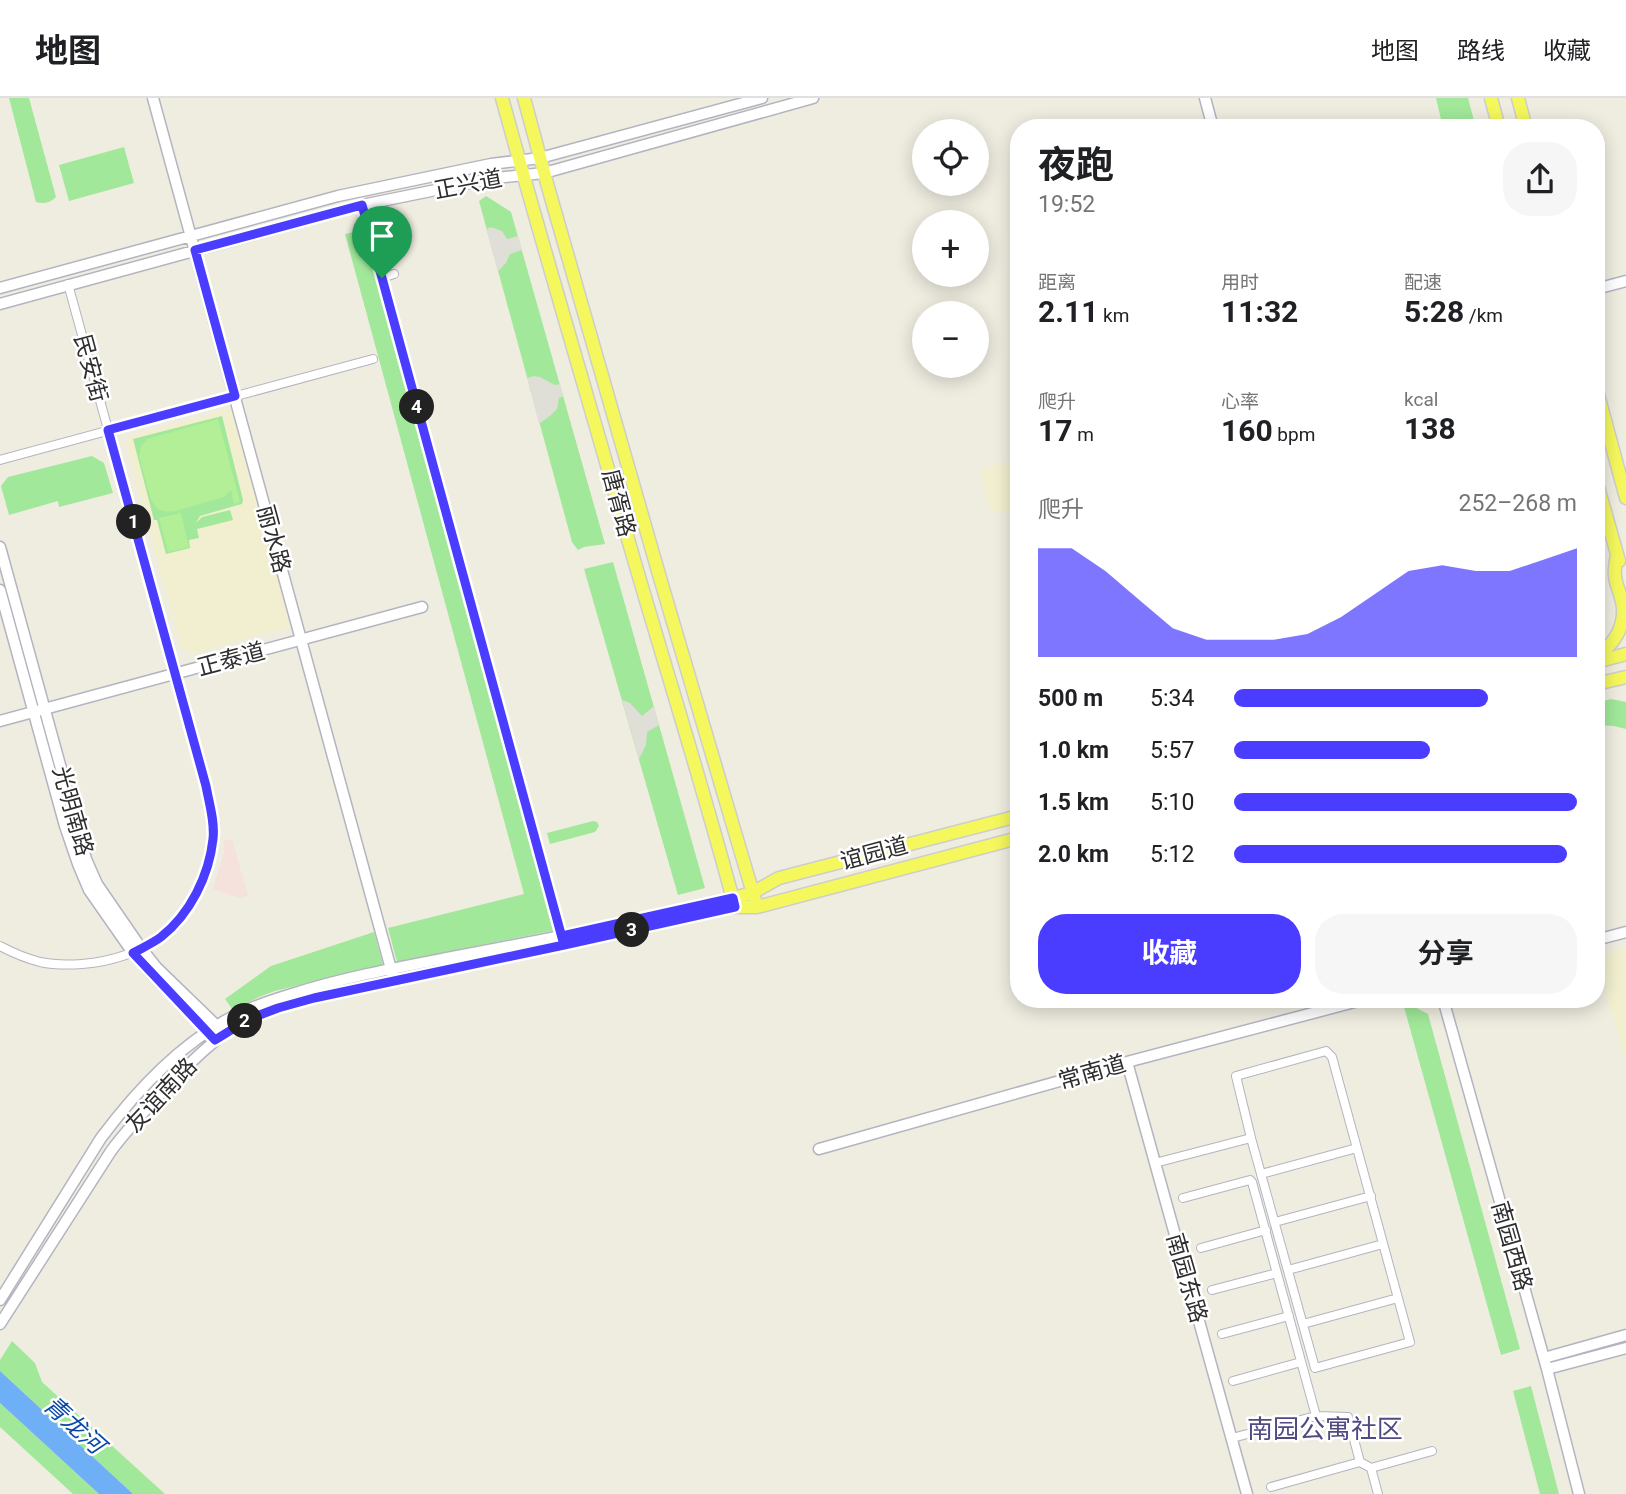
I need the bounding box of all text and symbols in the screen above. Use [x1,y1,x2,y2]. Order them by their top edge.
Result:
text: 地图 [35,31,101,70]
text: 地图 [1371,37,1419,65]
text: 路线 [1457,37,1505,65]
text: 收藏 [1543,37,1591,65]
map controls [912,119,989,378]
button: locate [912,119,989,196]
button: share [1503,142,1577,216]
text: 夜跑 [1038,143,1114,187]
street label: 正兴道 [432,165,505,204]
text: 19:52 [1038,191,1095,218]
pin [352,206,412,278]
button: + [912,210,989,287]
icon: arrive [363,217,401,255]
text: 距离 [1038,271,1076,294]
text: 用时 [1221,271,1259,294]
text: 配速 [1404,271,1442,294]
text: 2.11 [1038,294,1098,329]
text: 11:32 [1221,294,1298,329]
text: 5:28 [1404,294,1464,329]
button: − [912,301,989,378]
text: km [1098,304,1129,327]
text: /km [1464,304,1503,327]
street label: 民安街 [69,331,112,405]
text: kcal [1404,388,1438,411]
pin: 4 [400,390,434,424]
text: 爬升 [1038,390,1076,413]
text: 心率 [1221,390,1259,413]
text: 4 [411,395,422,418]
text: 138 [1404,411,1456,446]
text: 17 [1038,413,1072,448]
text: 160 [1221,413,1273,448]
text: m [1072,423,1094,446]
text: bpm [1273,423,1315,446]
street label: 唐胥路 [597,466,640,540]
text: 252–268 m [1458,490,1577,517]
text: 爬升 [1038,496,1084,523]
street label: 丽水路 [252,502,295,576]
pin: 1 [116,504,152,540]
text: 1 [128,510,139,533]
street label: 正泰道 [194,638,268,681]
text: 500 m [1038,685,1103,712]
text: 5:34 [1150,685,1194,712]
text: 1.0 km [1038,737,1109,764]
text: 5:57 [1150,737,1194,764]
street label: 光明南路 [47,763,98,859]
text: 1.5 km [1038,789,1109,816]
text: 5:10 [1150,789,1194,816]
street label: 谊园道 [837,832,911,875]
text: 2.0 km [1038,841,1109,868]
text: 5:12 [1150,841,1194,868]
pin: 3 [614,912,650,948]
button: 收藏 [1038,914,1301,994]
button: 分享 [1315,914,1577,994]
text: 3 [626,918,637,941]
pin: 2 [228,1004,262,1038]
text: 2 [239,1009,250,1032]
street label: 常南道 [1055,1050,1129,1095]
street label: 友谊南路 [120,1052,203,1138]
street label: 南园西路 [1486,1198,1537,1294]
street label: 南园东路 [1161,1230,1212,1326]
water label: 青龙河 [38,1391,113,1462]
district label: 南园公寓社区 [1247,1414,1403,1444]

